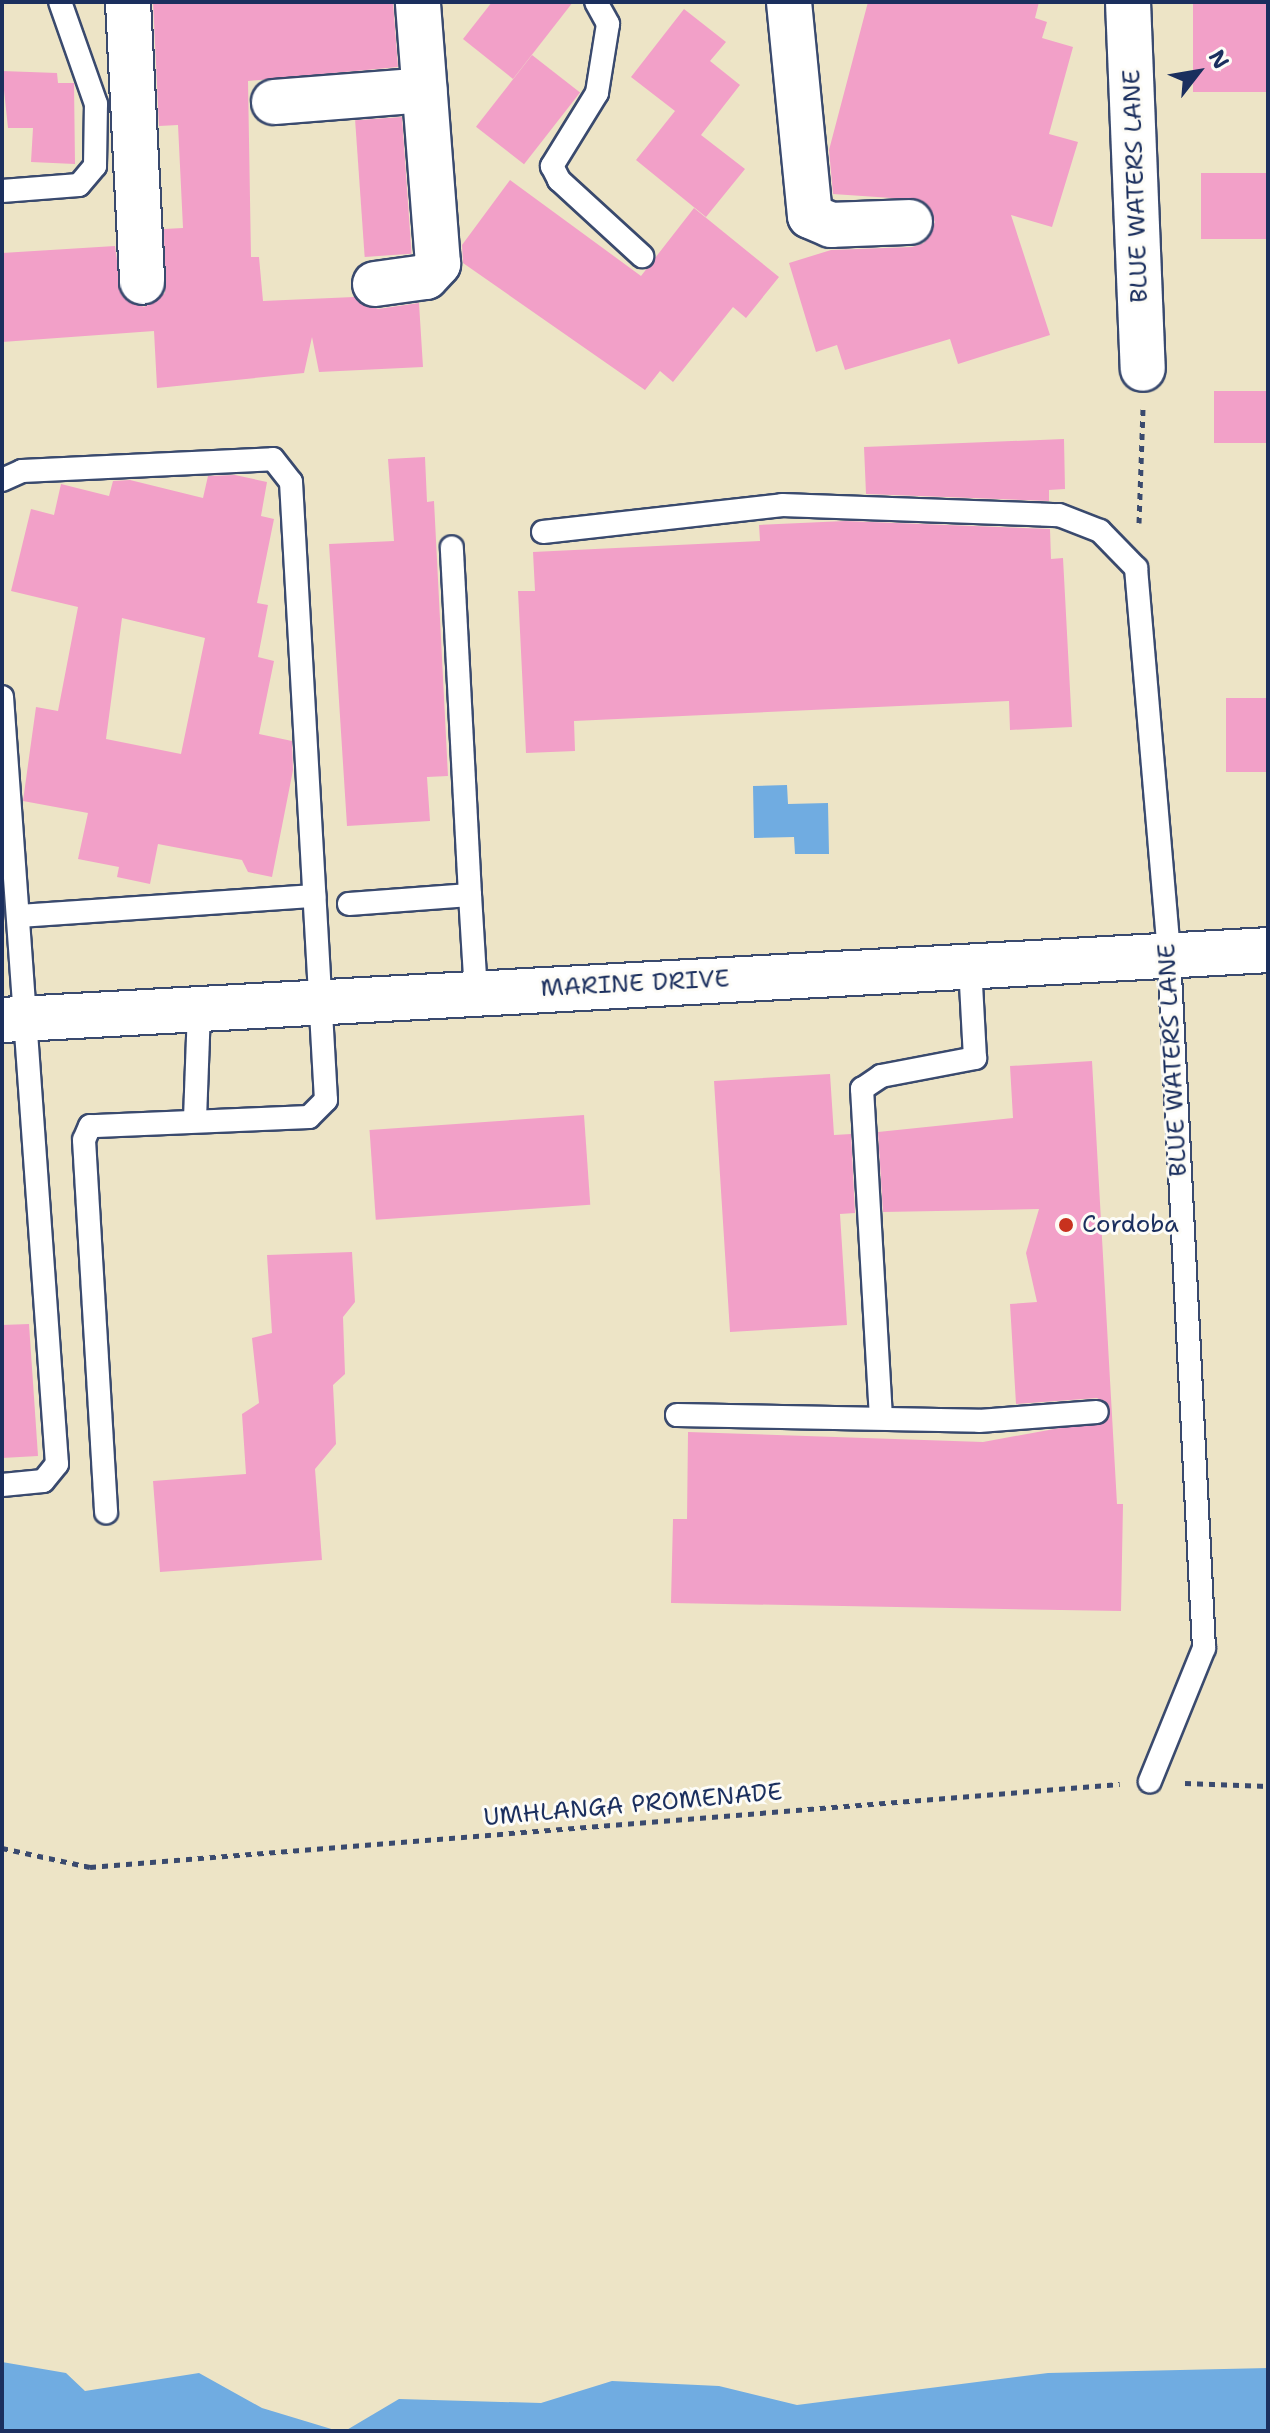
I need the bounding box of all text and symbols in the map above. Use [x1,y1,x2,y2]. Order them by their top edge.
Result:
north arrow [1158,32,1238,112]
text: N [1202,44,1236,74]
street label: BLUE WATERS LANE [1118,69,1154,303]
street label: BLUE WATERS LANE [1153,943,1193,1177]
street label: MARINE DRIVE [540,965,730,1003]
place label: Cordoba [1082,1211,1179,1239]
marker: Cordoba [1057,1216,1075,1234]
street label: UMHLANGA PROMENADE [482,1778,784,1832]

